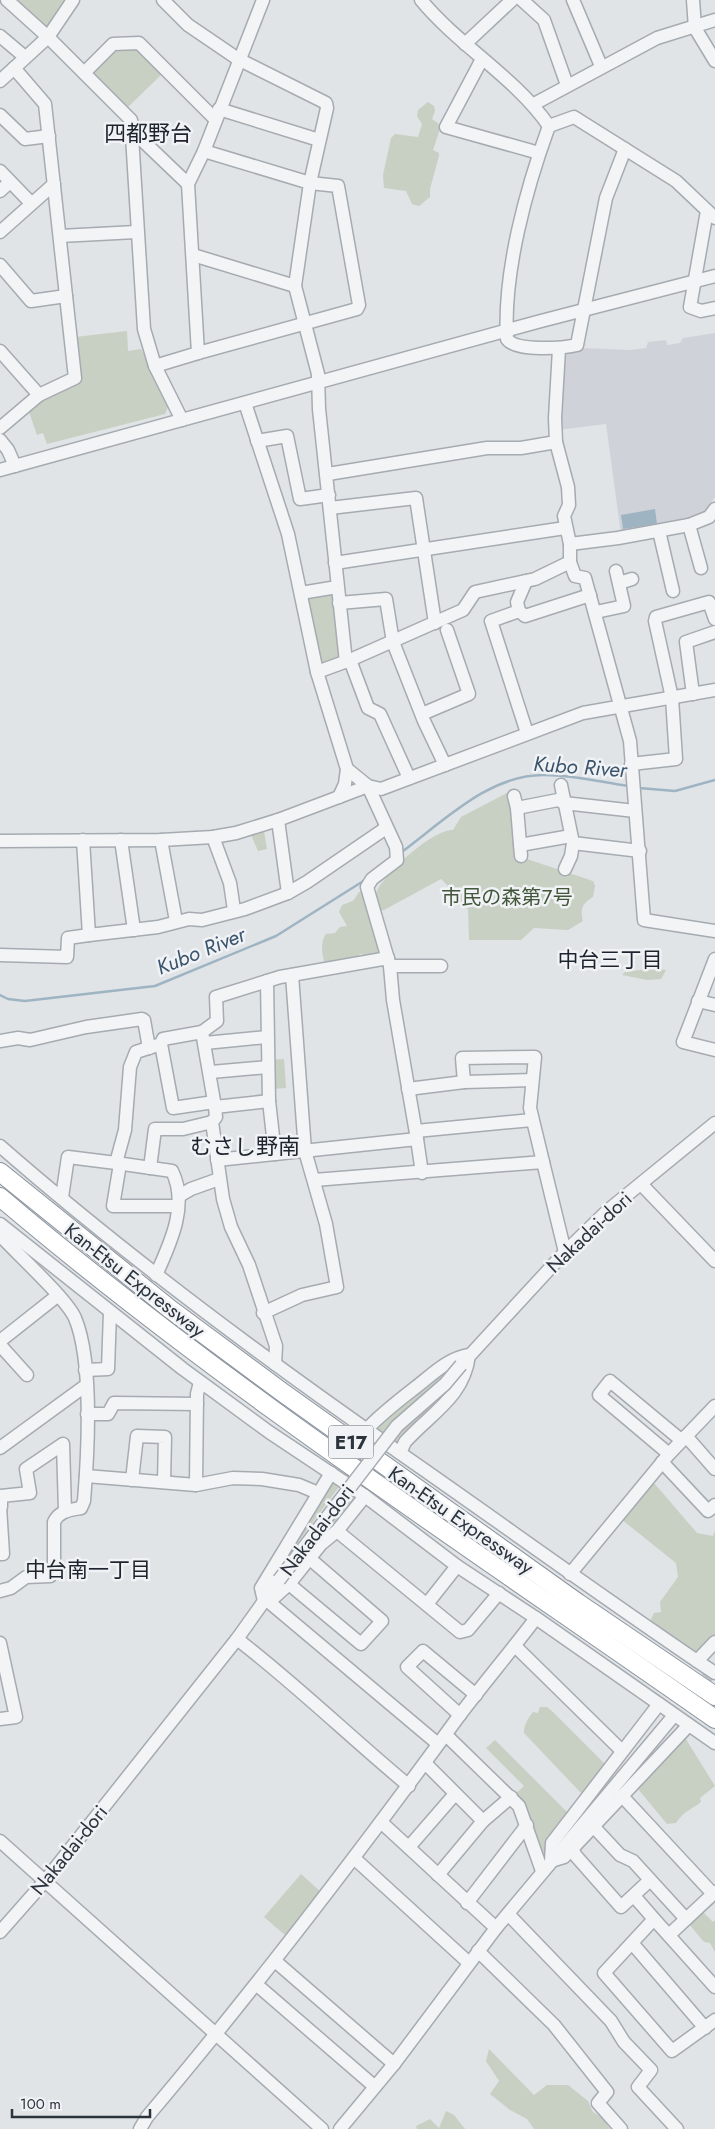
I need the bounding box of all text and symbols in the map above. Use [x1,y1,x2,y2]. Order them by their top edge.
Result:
district label: 四都野台 [104,117,192,149]
water label: Kubo River [532,749,629,785]
park label: 市民の森第７号 [441,883,573,912]
water label: Kubo River [152,919,251,982]
district label: 中台三丁目 [558,945,663,975]
district label: むさし野南 [190,1130,300,1162]
street label: Nakadai-dori [540,1185,639,1280]
street label: Kan-Etsu Expressway [58,1216,211,1345]
road number: E17 [328,1425,374,1458]
street label: Kan-Etsu Expressway [382,1459,539,1582]
street label: Nakadai-dori [273,1478,362,1582]
district label: 中台南一丁目 [25,1555,151,1585]
street label: Nakadai-dori [24,1799,115,1902]
scale bar [12,2086,150,2118]
text: 100 m [20,2093,61,2115]

